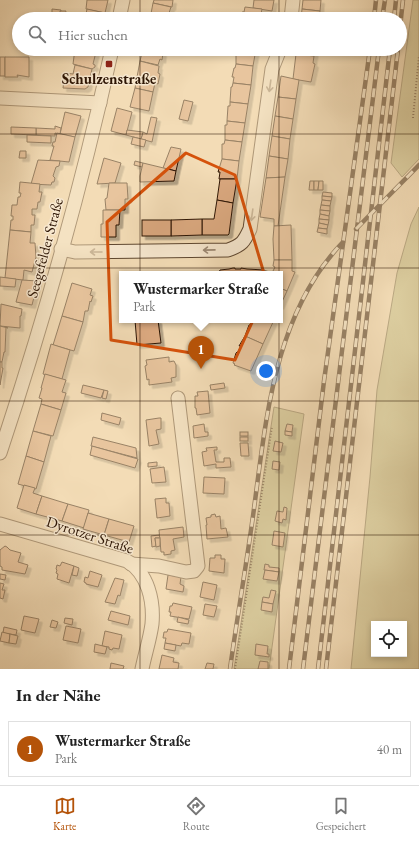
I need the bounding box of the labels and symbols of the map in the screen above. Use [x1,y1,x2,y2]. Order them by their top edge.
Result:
marker: Schulzenstraße [104,59,114,69]
place label: Schulzenstraße [62,69,156,88]
one-way arrow [266,79,274,92]
street label: Seegefelder Straße [22,196,67,300]
one-way arrow [248,208,256,221]
one-way arrow [203,247,216,254]
one-way arrow [90,248,103,256]
pin: 1 [188,336,214,369]
your location [256,361,276,381]
street label: Dyrotzer Straße [44,511,136,558]

